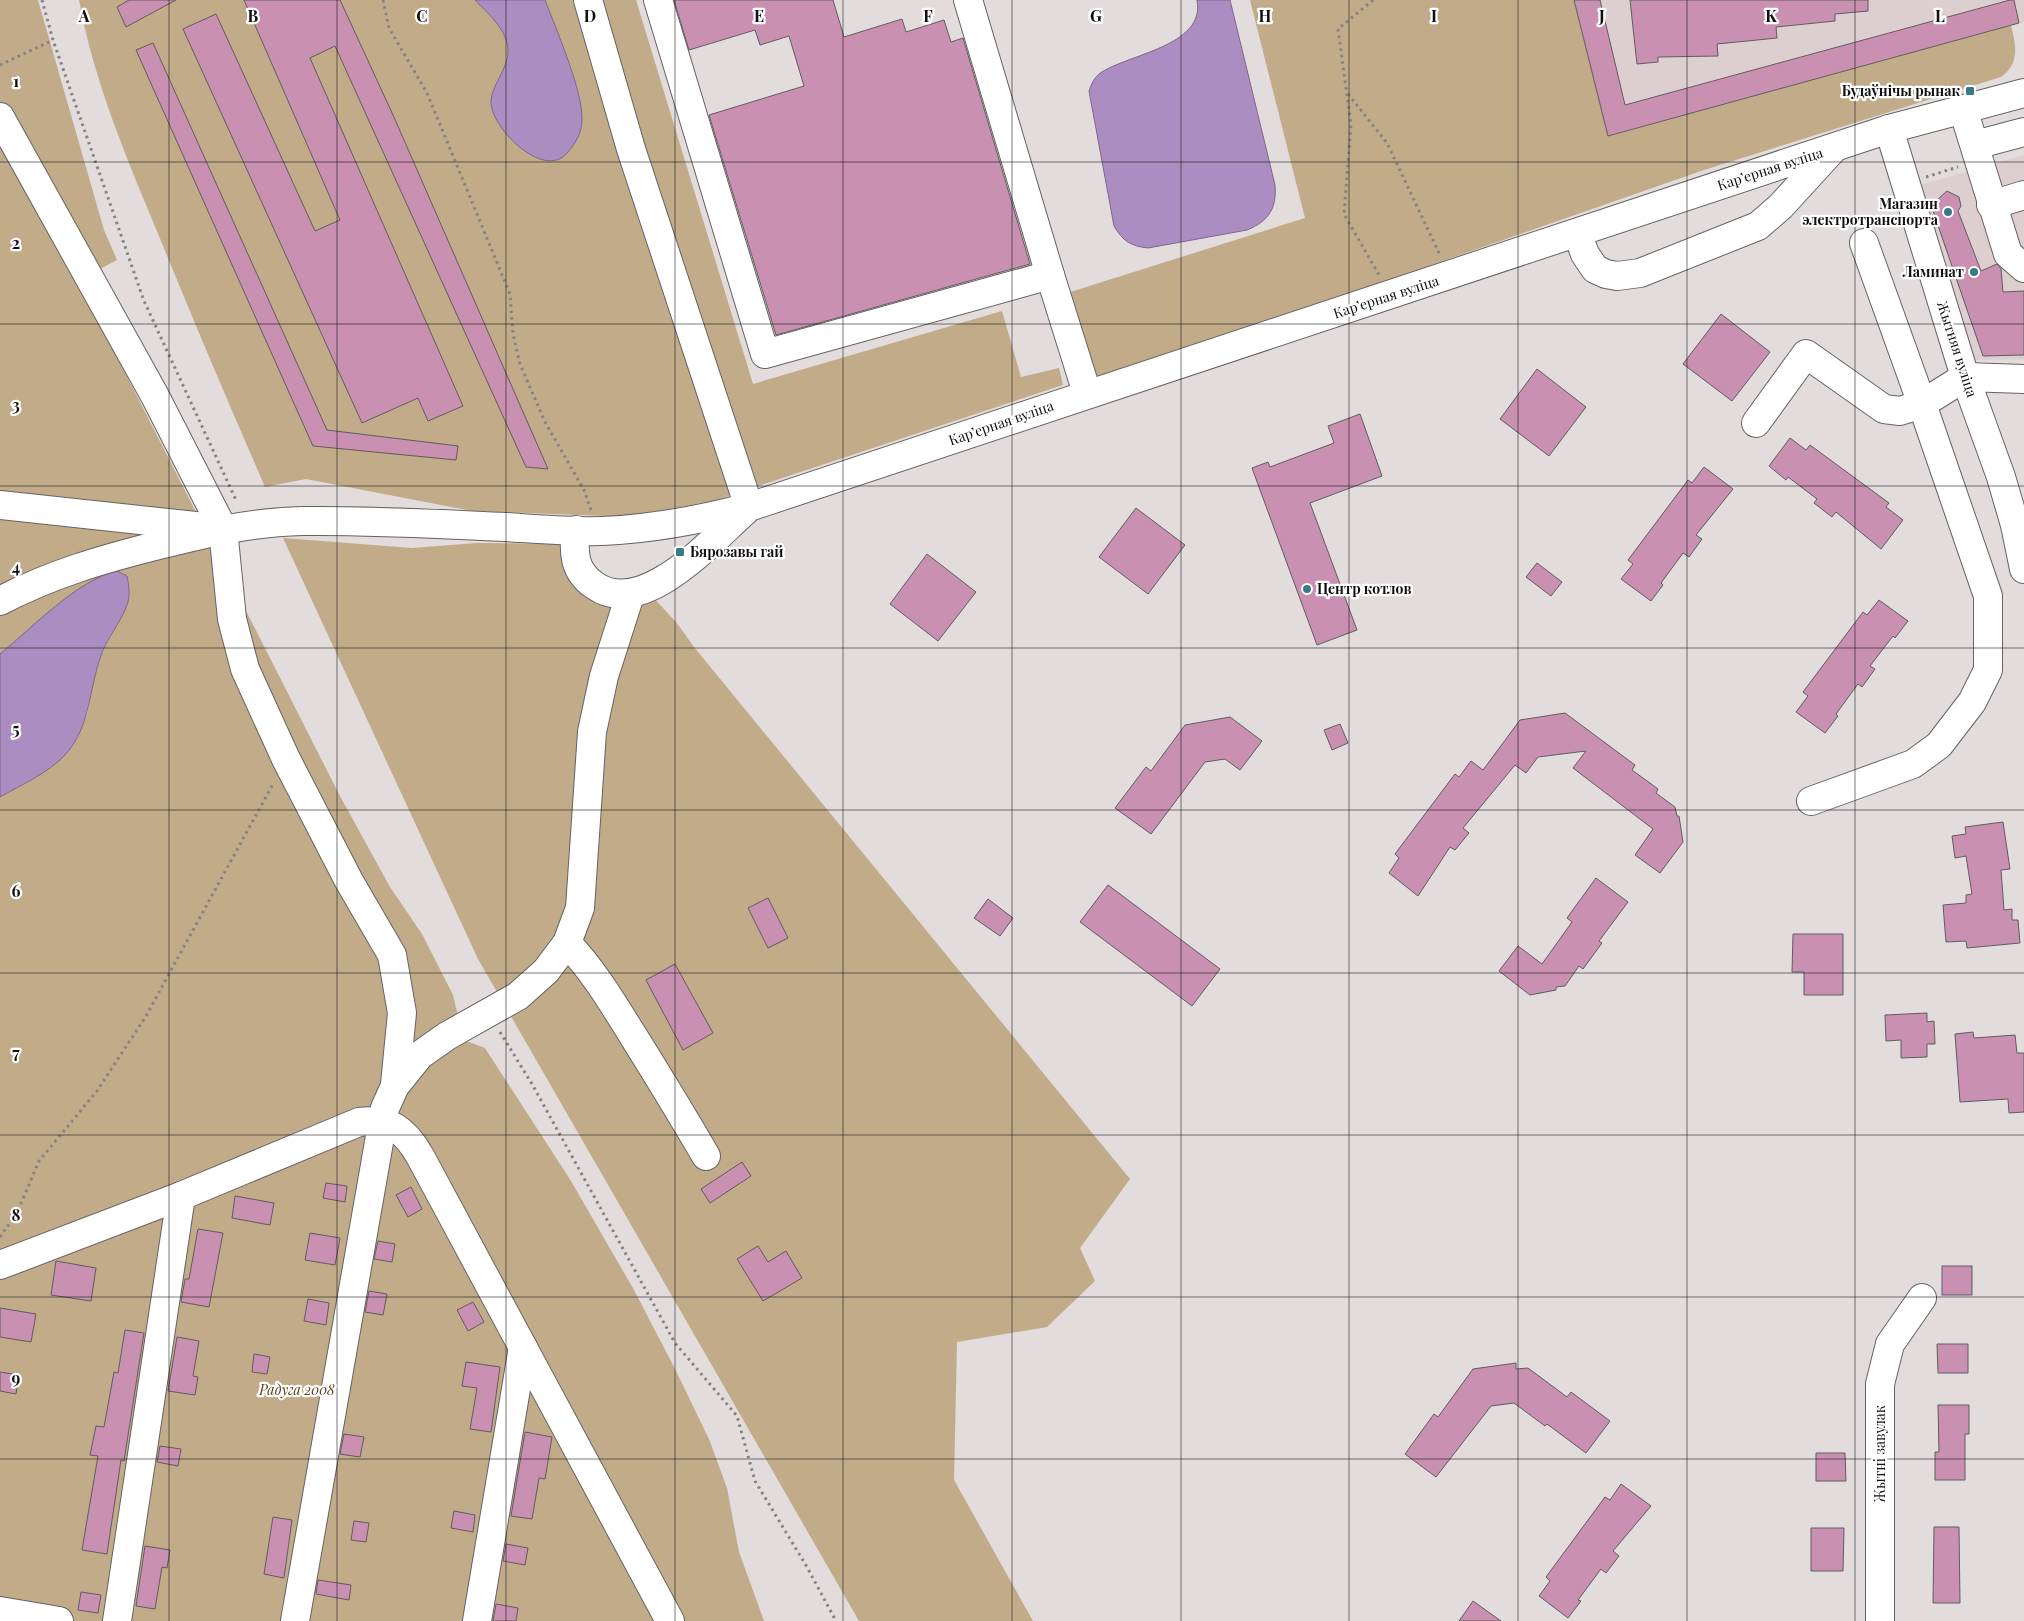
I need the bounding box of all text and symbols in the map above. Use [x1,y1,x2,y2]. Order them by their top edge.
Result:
text: A [78,5,90,26]
text: B [248,5,259,26]
text: C [416,5,428,26]
text: D [584,5,596,26]
text: E [754,5,764,26]
text: F [923,5,933,26]
text: G [1090,5,1102,26]
text: H [1259,5,1272,26]
text: I [1431,5,1437,26]
text: J [1598,5,1605,26]
text: K [1765,5,1777,26]
text: L [1935,5,1945,26]
text: 1 [13,70,19,91]
place label: Будаўнічы рынак [1842,81,1960,100]
marker: Будаўнічы рынак [1964,85,1976,97]
street label: Карʼерная вуліца [1715,143,1825,195]
place label: Магазин электротранспорта [1802,194,1939,229]
marker: Магазин электротранспорта [1942,206,1954,218]
text: 2 [12,232,20,253]
place label: Ламинат [1902,262,1964,281]
marker: Ламинат [1968,266,1980,278]
street label: Карʼерная вуліца [1331,271,1441,323]
street label: Жытняя вуліца [1933,298,1982,399]
text: 3 [12,394,20,415]
street label: Карʼерная вуліца [946,396,1056,449]
place label: Бярозавы гай [690,542,783,561]
marker: Бярозавы гай [674,546,686,558]
text: 4 [12,556,20,577]
place label: Центр котлов [1317,579,1412,598]
marker: Центр котлов [1301,583,1313,595]
text: 5 [12,718,20,739]
text: 6 [12,880,21,901]
text: 7 [12,1042,20,1063]
text: 8 [12,1204,21,1225]
text: 9 [12,1367,21,1388]
park label: Радуга 2008 [258,1380,335,1399]
street label: Жытні завулак [1870,1405,1889,1503]

